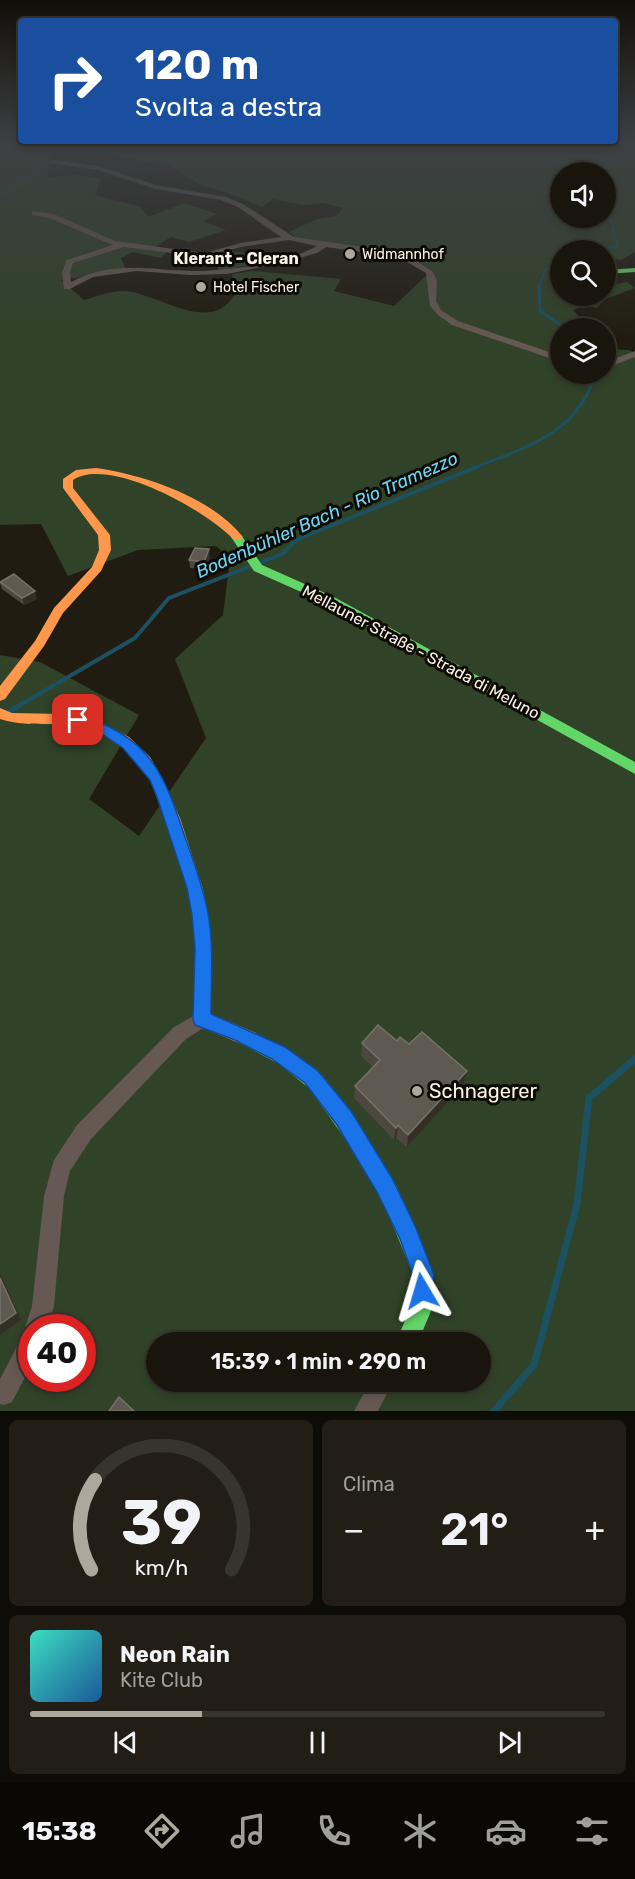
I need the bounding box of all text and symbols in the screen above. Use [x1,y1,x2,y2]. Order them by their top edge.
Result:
text: 120 m [135,40,259,90]
icon: right [36,42,114,120]
text: Svolta a destra [135,91,322,123]
map controls [550,162,616,384]
button: sound [550,162,616,228]
button: search [550,240,616,306]
place label: Widmannhof [362,246,445,263]
marker: Widmannhof [343,247,357,261]
district label: Klerant - Cleran [173,249,299,268]
place label: Hotel Fischer [213,279,300,296]
marker: Hotel Fischer [194,280,208,294]
button: layers [550,318,616,384]
water label: Bodenbühler Bach - Rio Tramezzo [192,447,462,583]
street label: Mellauner Straße - Strada di Meluno [299,581,543,723]
pin [52,694,103,745]
icon: arrive [61,703,94,736]
place label: Schnagerer [429,1079,538,1103]
marker: Schnagerer [410,1084,424,1098]
position arrow [390,1259,454,1323]
speed limit sign: 40 [18,1314,96,1392]
text: 15:39 · 1 min · 290 m [211,1348,426,1375]
text: Clima [343,1472,395,1496]
text: 39 [120,1486,202,1560]
text: 21° [440,1503,509,1556]
text: − [343,1510,364,1549]
text: + [584,1510,605,1549]
text: km/h [134,1555,188,1580]
text: Neon Rain [120,1641,230,1668]
text: Kite Club [120,1668,203,1692]
icon: previous [109,1726,142,1759]
icon: pause [301,1726,334,1759]
icon: next [493,1726,526,1759]
icon: directions [141,1810,183,1852]
icon: music [227,1810,269,1852]
icon: phone [313,1810,355,1852]
icon: climate [399,1810,441,1852]
icon: car [485,1810,527,1852]
icon: filters [571,1810,613,1852]
text: 15:38 [22,1815,97,1847]

